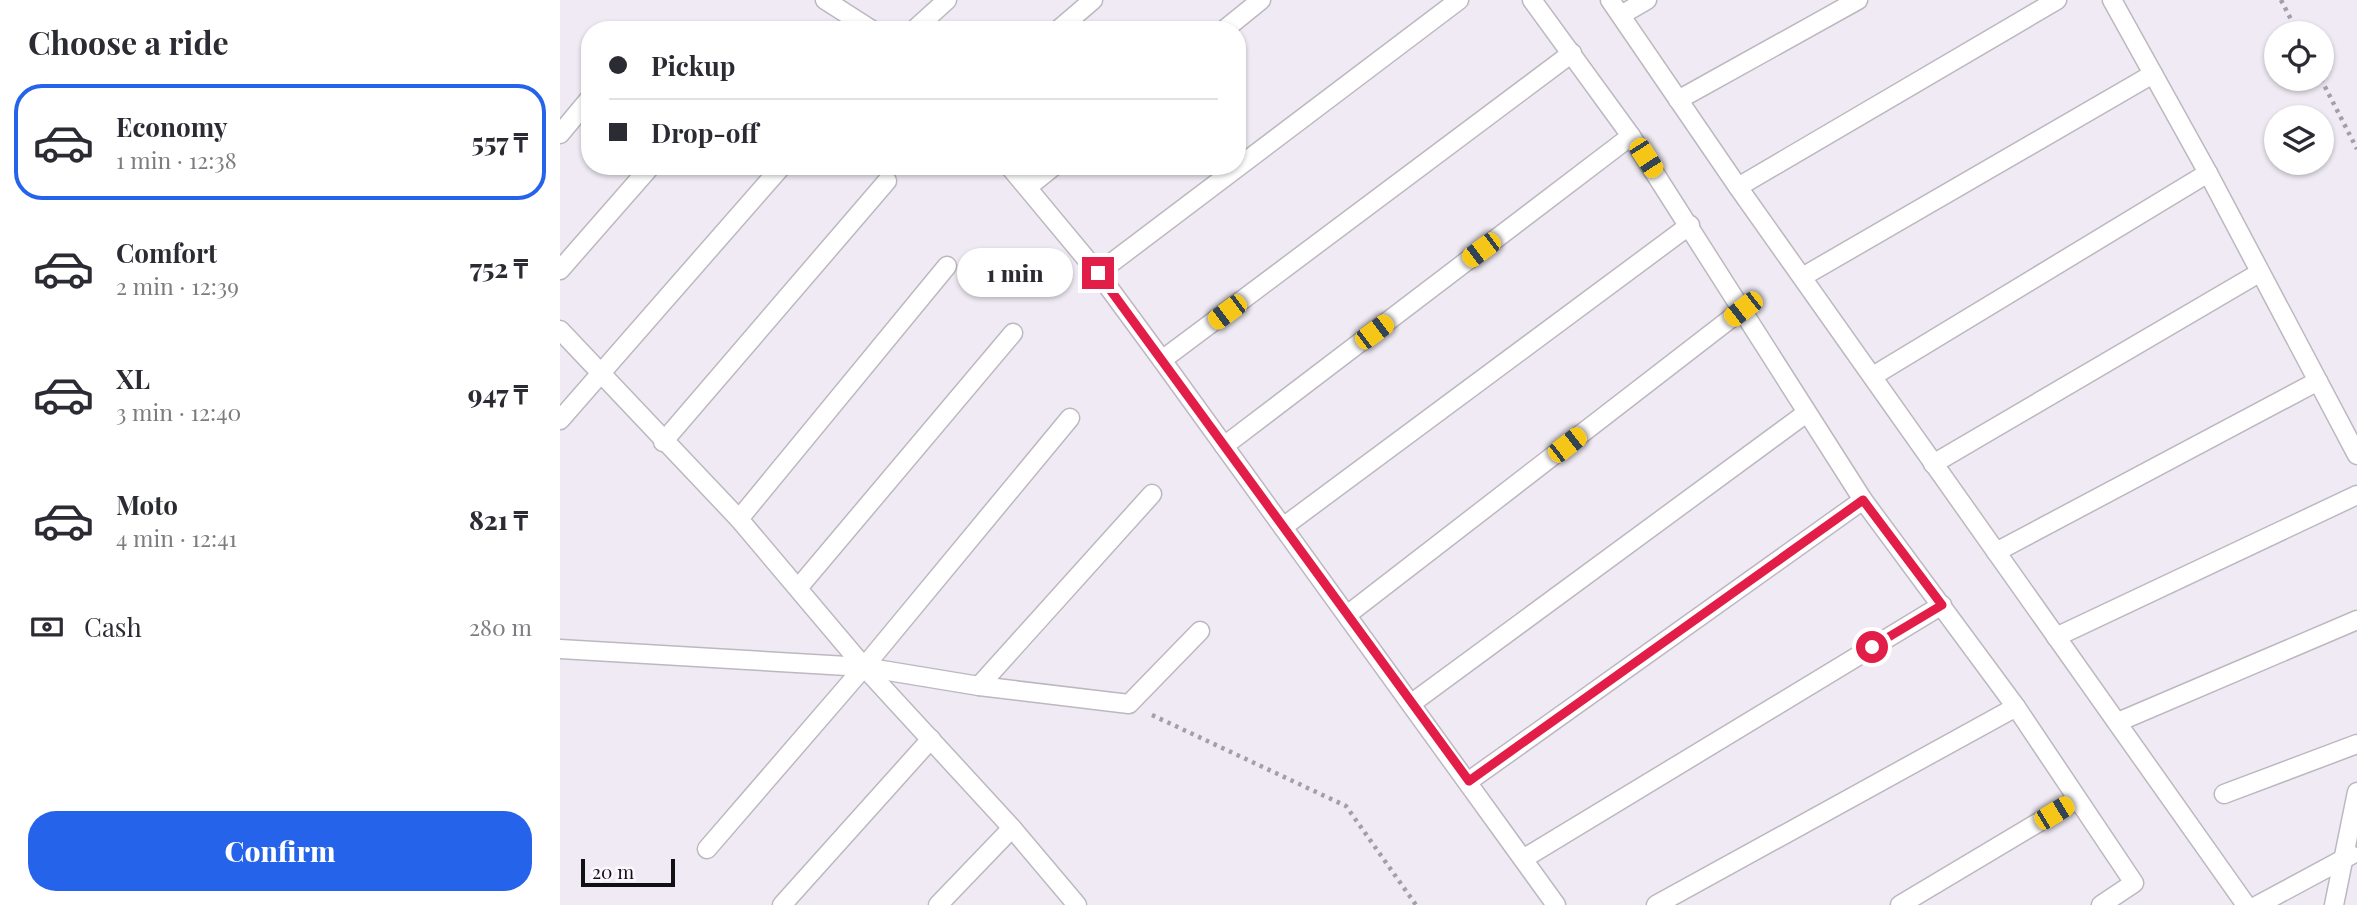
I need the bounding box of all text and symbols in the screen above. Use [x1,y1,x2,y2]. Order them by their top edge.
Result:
text: Choose a ride [28,20,229,63]
map controls [2264,21,2334,175]
button: locate [2264,21,2334,91]
text: Pickup [651,48,735,83]
button: layers [2264,105,2334,175]
text: Economy [116,109,227,144]
icon: car [32,111,95,174]
text: Drop-off [651,115,758,150]
text: 557 ₸ [472,124,528,159]
car [1626,135,1667,181]
text: 1 min · 12:38 [116,144,237,175]
car [1458,229,1505,271]
text: Comfort [116,235,217,270]
icon: car [32,237,95,300]
callout: 1 min [958,248,1074,298]
text: 752 ₸ [470,250,528,285]
text: 1 min [987,257,1043,288]
route end [1082,257,1114,289]
text: 2 min · 12:39 [116,270,239,301]
car [1720,288,1767,330]
car [1204,291,1251,333]
car [1351,311,1398,353]
text: XL [116,361,150,396]
icon: car [32,363,95,426]
text: 947 ₸ [468,376,528,411]
text: 3 min · 12:40 [116,396,241,427]
car [1544,424,1591,466]
text: Moto [116,487,178,522]
icon: car [32,489,95,552]
text: 821 ₸ [469,502,528,537]
text: 4 min · 12:41 [116,522,237,553]
icon: cash [28,608,66,646]
text: Cash [84,609,142,644]
text: 280 m [469,611,532,642]
route start [1856,631,1888,663]
car [2031,793,2078,833]
button: Confirm [28,811,532,891]
scale bar [581,856,676,888]
text: 20 m [592,858,634,884]

